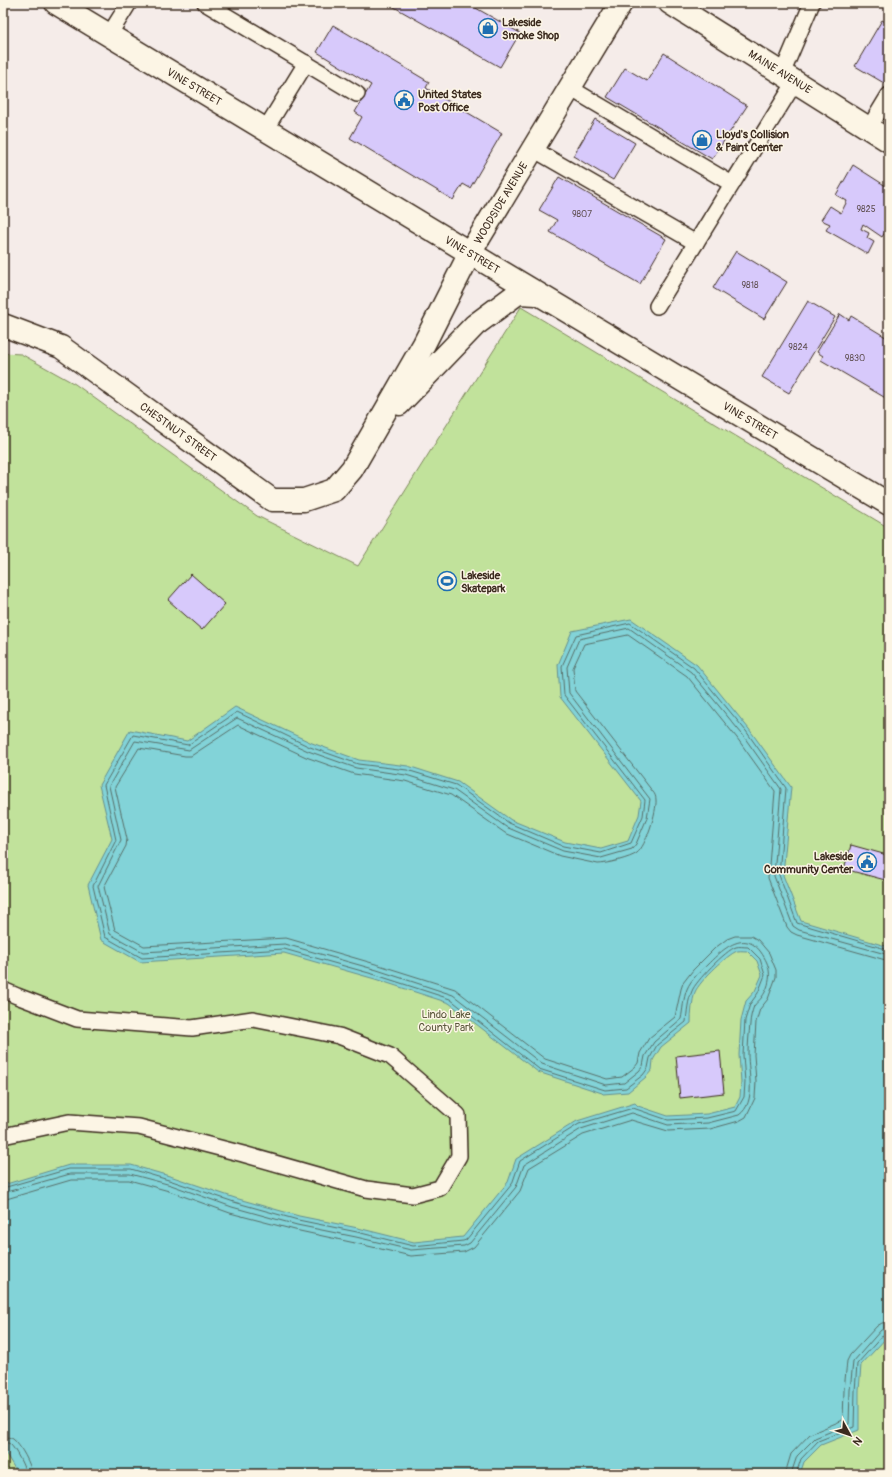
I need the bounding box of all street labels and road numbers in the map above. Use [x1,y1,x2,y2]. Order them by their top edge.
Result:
street label: MAINE AVENUE [746,47,814,97]
street label: VINE STREET [164,66,224,108]
street label: WOODSIDE AVENUE [471,159,531,246]
street label: VINE STREET [442,234,502,276]
street label: CHESTNUT STREET [137,400,219,464]
street label: VINE STREET [720,400,780,442]

